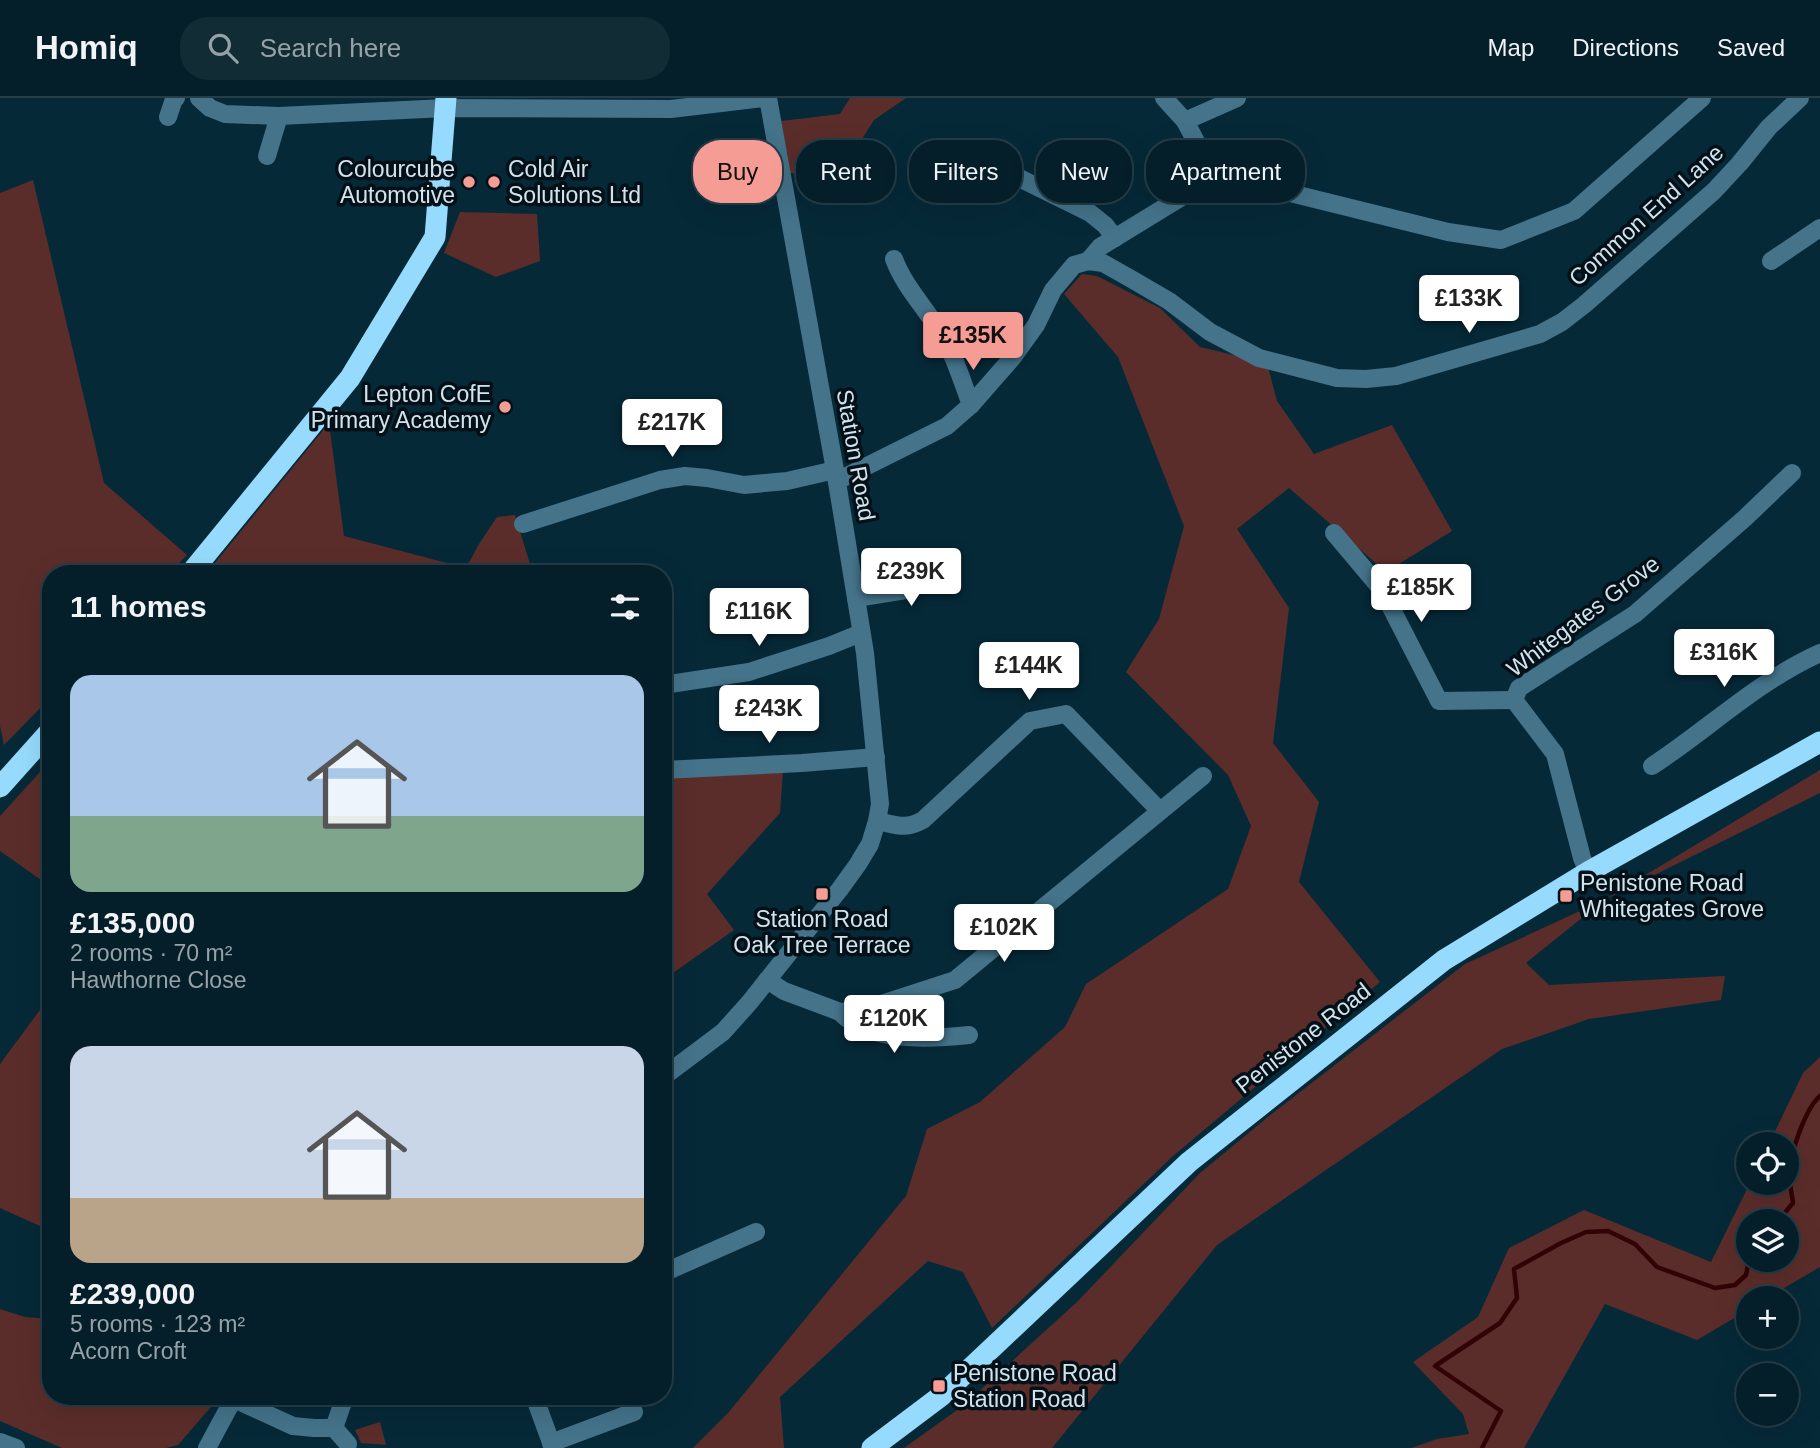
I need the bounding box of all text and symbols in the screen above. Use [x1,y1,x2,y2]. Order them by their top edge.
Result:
search box [180,17,670,80]
text: Homiq [35,29,138,66]
icon: search [204,29,242,67]
text: Search here [260,33,401,63]
text: Map [1488,34,1534,61]
text: Directions [1572,34,1679,61]
text: Saved [1717,34,1785,61]
street label: Common End Lane [1564,139,1728,291]
chip: Buy [693,140,782,203]
chip: Rent [796,140,895,203]
chip: Filters [909,140,1022,203]
chip: New [1036,140,1132,203]
chip: Apartment [1146,140,1305,203]
place label: Colourcube Automotive [337,156,455,208]
place label: Cold Air Solutions Ltd [508,156,641,208]
marker: Colourcube Automotive [461,174,477,190]
marker: Cold Air Solutions Ltd [486,174,502,190]
pin: £133K [1420,275,1518,335]
text: £133K [1435,285,1503,311]
pin: £135K [924,313,1022,372]
text: £135K [939,322,1007,348]
place label: Lepton CofE Primary Academy [311,381,491,433]
street label: Station Road [832,387,880,523]
marker: Lepton CofE Primary Academy [497,399,513,415]
pin: £217K [623,400,721,459]
text: £217K [638,409,706,435]
pin: £239K [862,548,960,608]
street label: Whitegates Grove [1502,550,1664,682]
text: £239K [877,558,945,584]
pin: £185K [1372,564,1470,624]
text: £185K [1387,574,1455,600]
icon: filters [606,588,644,626]
pin: £116K [710,588,808,648]
text: 11 homes [70,590,207,623]
text: £116K [726,598,792,624]
pin: £316K [1675,630,1773,689]
text: £316K [1690,639,1758,665]
pin: £144K [980,642,1078,702]
text: £144K [995,652,1063,678]
pin: £243K [720,686,818,745]
text: £243K [735,695,803,721]
icon: home [294,721,420,847]
place label: Penistone Road Whitegates Grove [1580,870,1764,922]
marker: Station Road Oak Tree Terrace [814,886,830,902]
marker: Penistone Road Whitegates Grove [1558,888,1574,904]
pin: £102K [955,904,1053,964]
text: £135,000 [70,906,195,939]
place label: Station Road Oak Tree Terrace [733,906,911,958]
text: £102K [970,914,1038,940]
text: 2 rooms · 70 m² [70,940,232,966]
text: Hawthorne Close [70,967,246,993]
street label: Penistone Road [1231,977,1375,1099]
pin: £120K [845,996,943,1055]
text: £120K [860,1005,928,1031]
icon: home [294,1092,420,1218]
map controls [1736,1132,1799,1426]
button: locate [1736,1132,1799,1195]
button: layers [1736,1209,1799,1272]
text: £239,000 [70,1277,195,1310]
button: + [1736,1286,1799,1349]
text: 5 rooms · 123 m² [70,1311,245,1337]
text: Acorn Croft [70,1338,186,1364]
place label: Penistone Road Station Road [953,1360,1117,1412]
button: − [1736,1363,1799,1426]
marker: Penistone Road Station Road [931,1378,947,1394]

